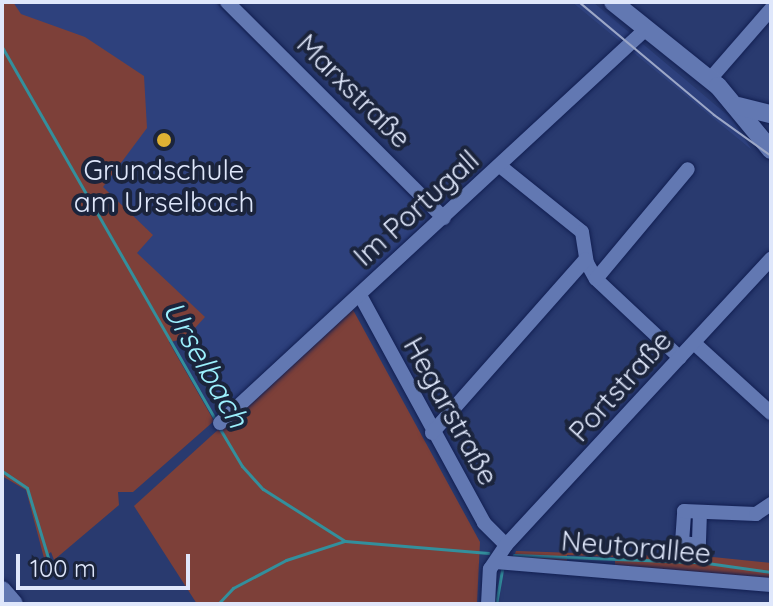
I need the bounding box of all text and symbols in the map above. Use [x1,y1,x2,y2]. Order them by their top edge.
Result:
street label: Marxstraße [290,27,418,155]
marker: Grundschule am Urselbach [155,131,173,149]
street label: Im Portugall [347,143,485,273]
place label: Grundschule am Urselbach [74,153,254,219]
water label: Urselbach [155,294,257,434]
street label: Portstraße [562,324,678,448]
street label: Hegarstraße [397,331,505,491]
street label: Neutorallee [560,524,712,570]
scale bar [20,538,194,588]
text: 100 m [30,553,96,583]

